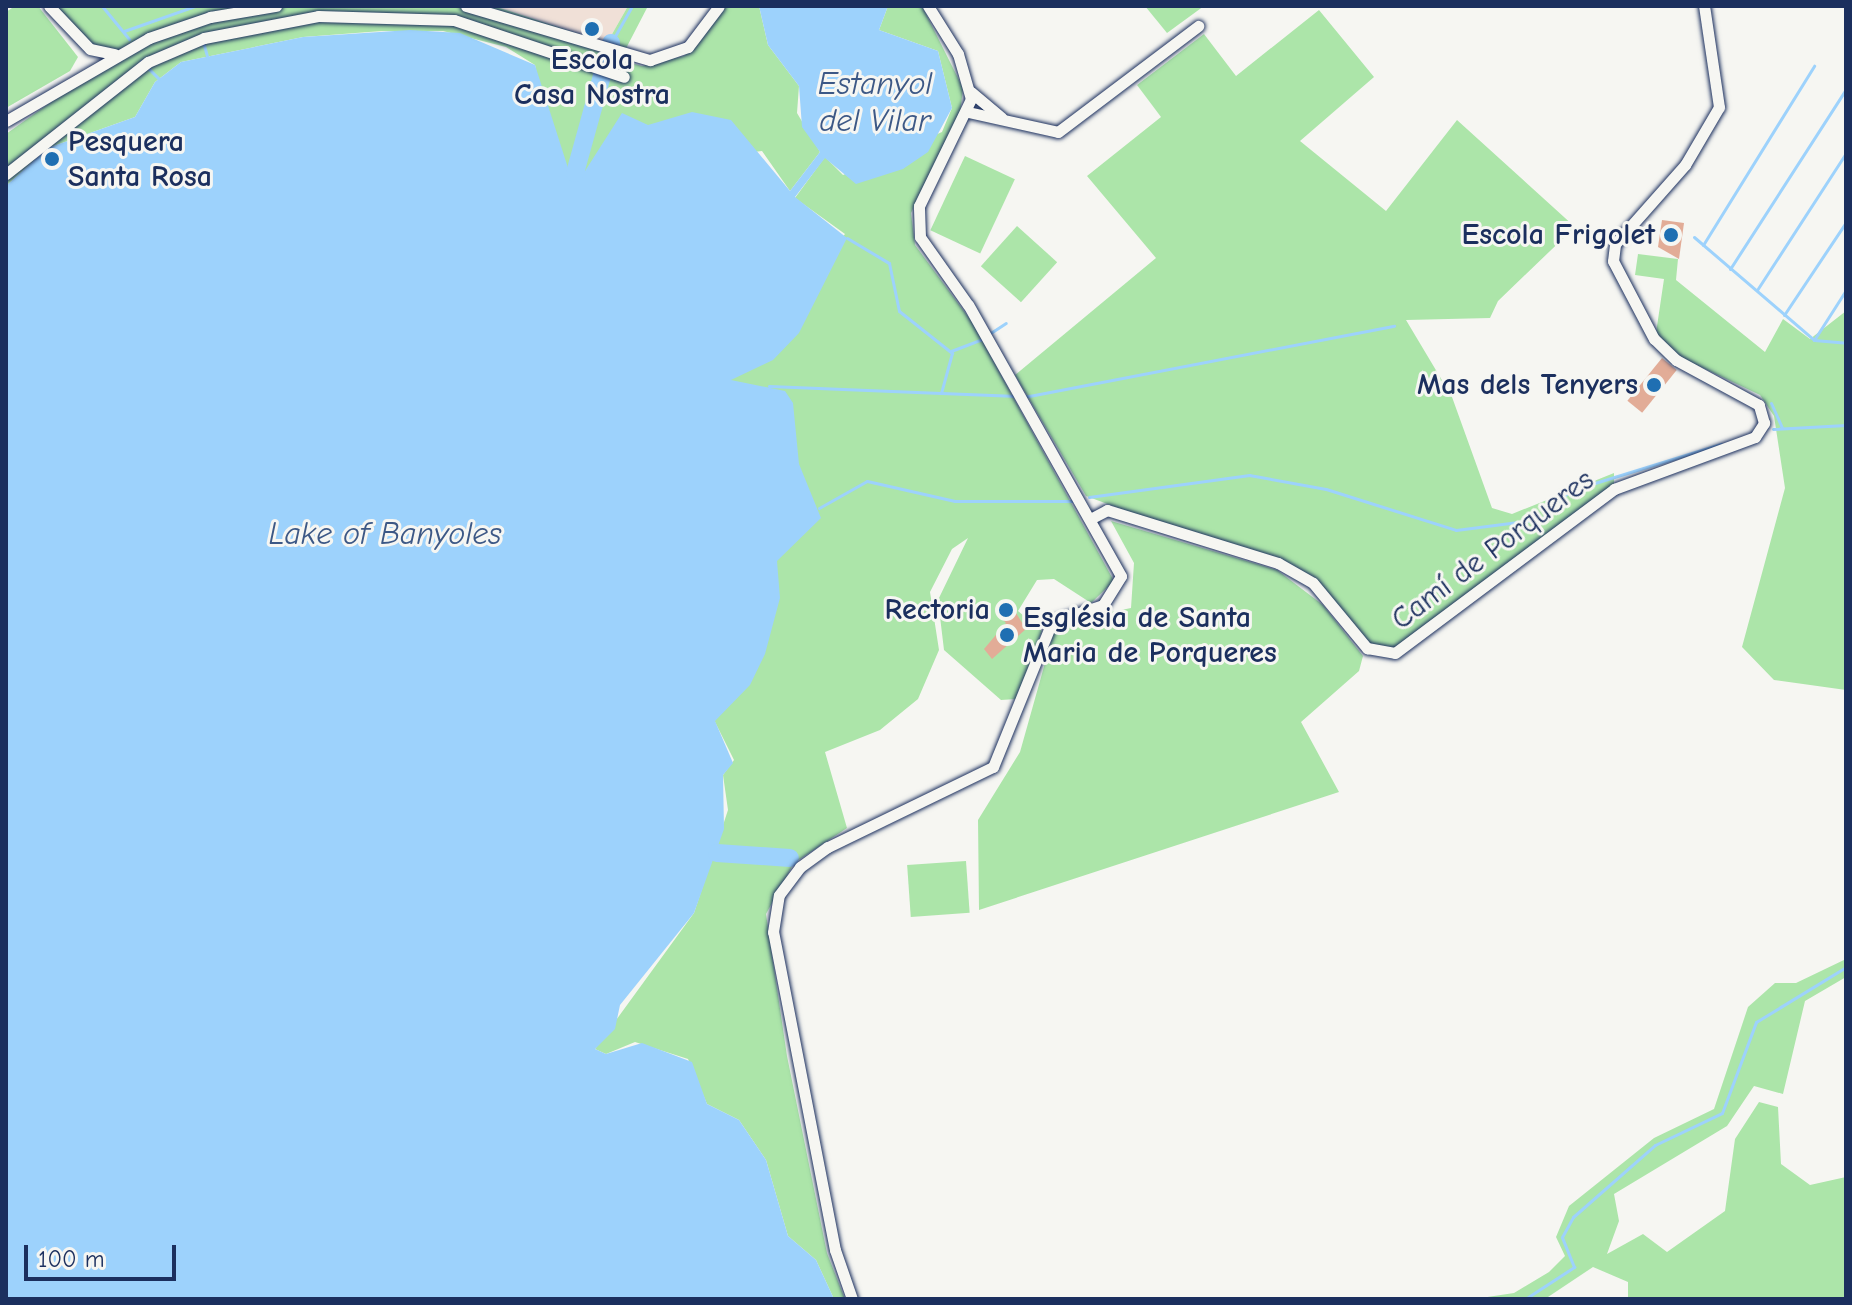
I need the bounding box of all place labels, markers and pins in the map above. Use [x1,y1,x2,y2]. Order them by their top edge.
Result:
marker: Escola Casa Nostra [583,20,601,38]
place label: Escola Casa Nostra [514,42,670,112]
place label: Pesquera Santa Rosa [68,124,212,194]
marker: Pesquera Santa Rosa [43,150,61,168]
place label: Escola Frigolet [1461,217,1655,253]
marker: Escola Frigolet [1662,226,1680,244]
place label: Mas dels Tenyers [1417,367,1638,403]
marker: Mas dels Tenyers [1645,376,1663,394]
place label: Rectoria [884,592,990,628]
place label: Església de Santa Maria de Porqueres [1023,600,1277,670]
marker: Rectoria [997,601,1015,619]
marker: Església de Santa Maria de Porqueres [998,626,1016,644]

